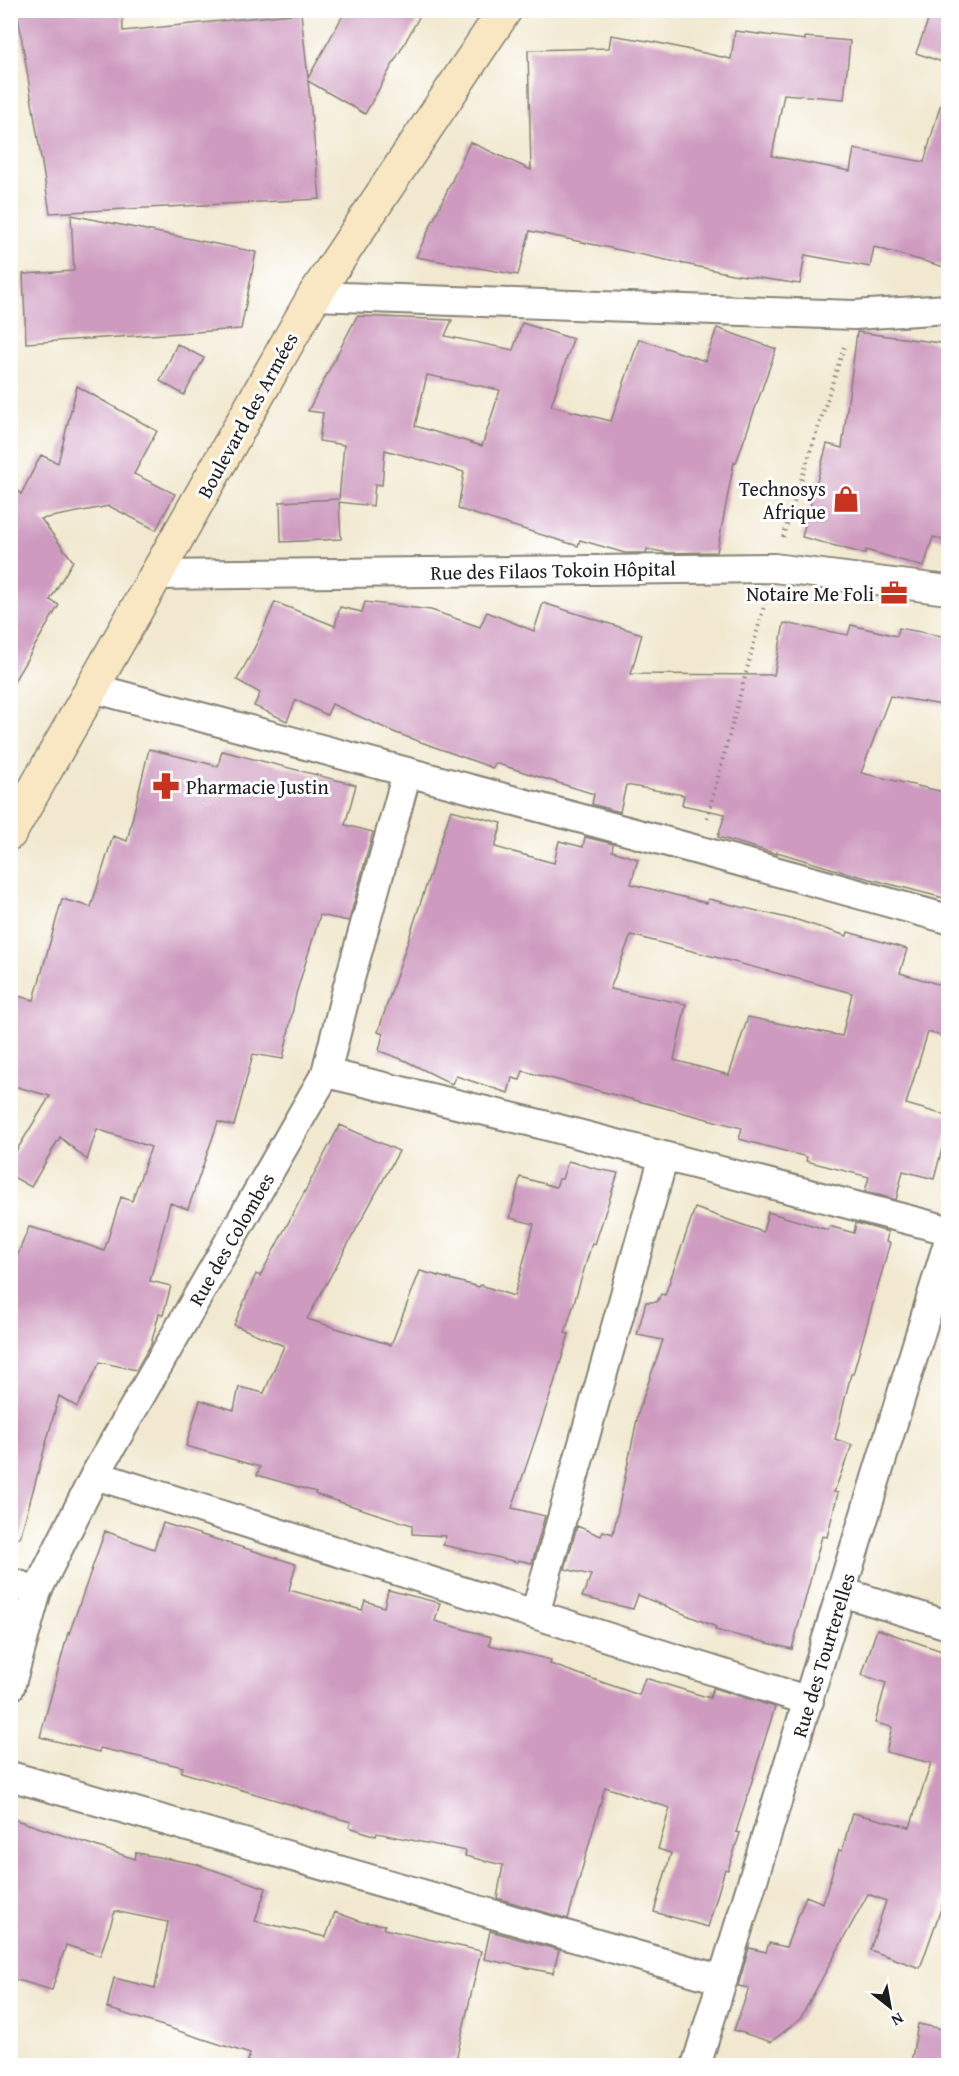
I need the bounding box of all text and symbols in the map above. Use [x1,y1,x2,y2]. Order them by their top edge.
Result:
street label: Boulevard des Armées [189,327,305,503]
place label: Technosys Afrique [739,474,826,526]
shop icon: Technosys Afrique [831,484,861,514]
street label: Rue des Filaos Tokoin Hôpital [430,553,676,587]
office icon: Notaire Me Foli [879,578,909,608]
place label: Notaire Me Foli [746,579,874,608]
pharmacy icon: Pharmacie Justin [151,771,181,801]
place label: Pharmacie Justin [186,772,329,801]
street label: Rue des Colombes [181,1167,281,1311]
street label: Rue des Tourterelles [784,1569,862,1741]
north arrow [860,1977,920,2037]
text: N [887,2007,908,2033]

